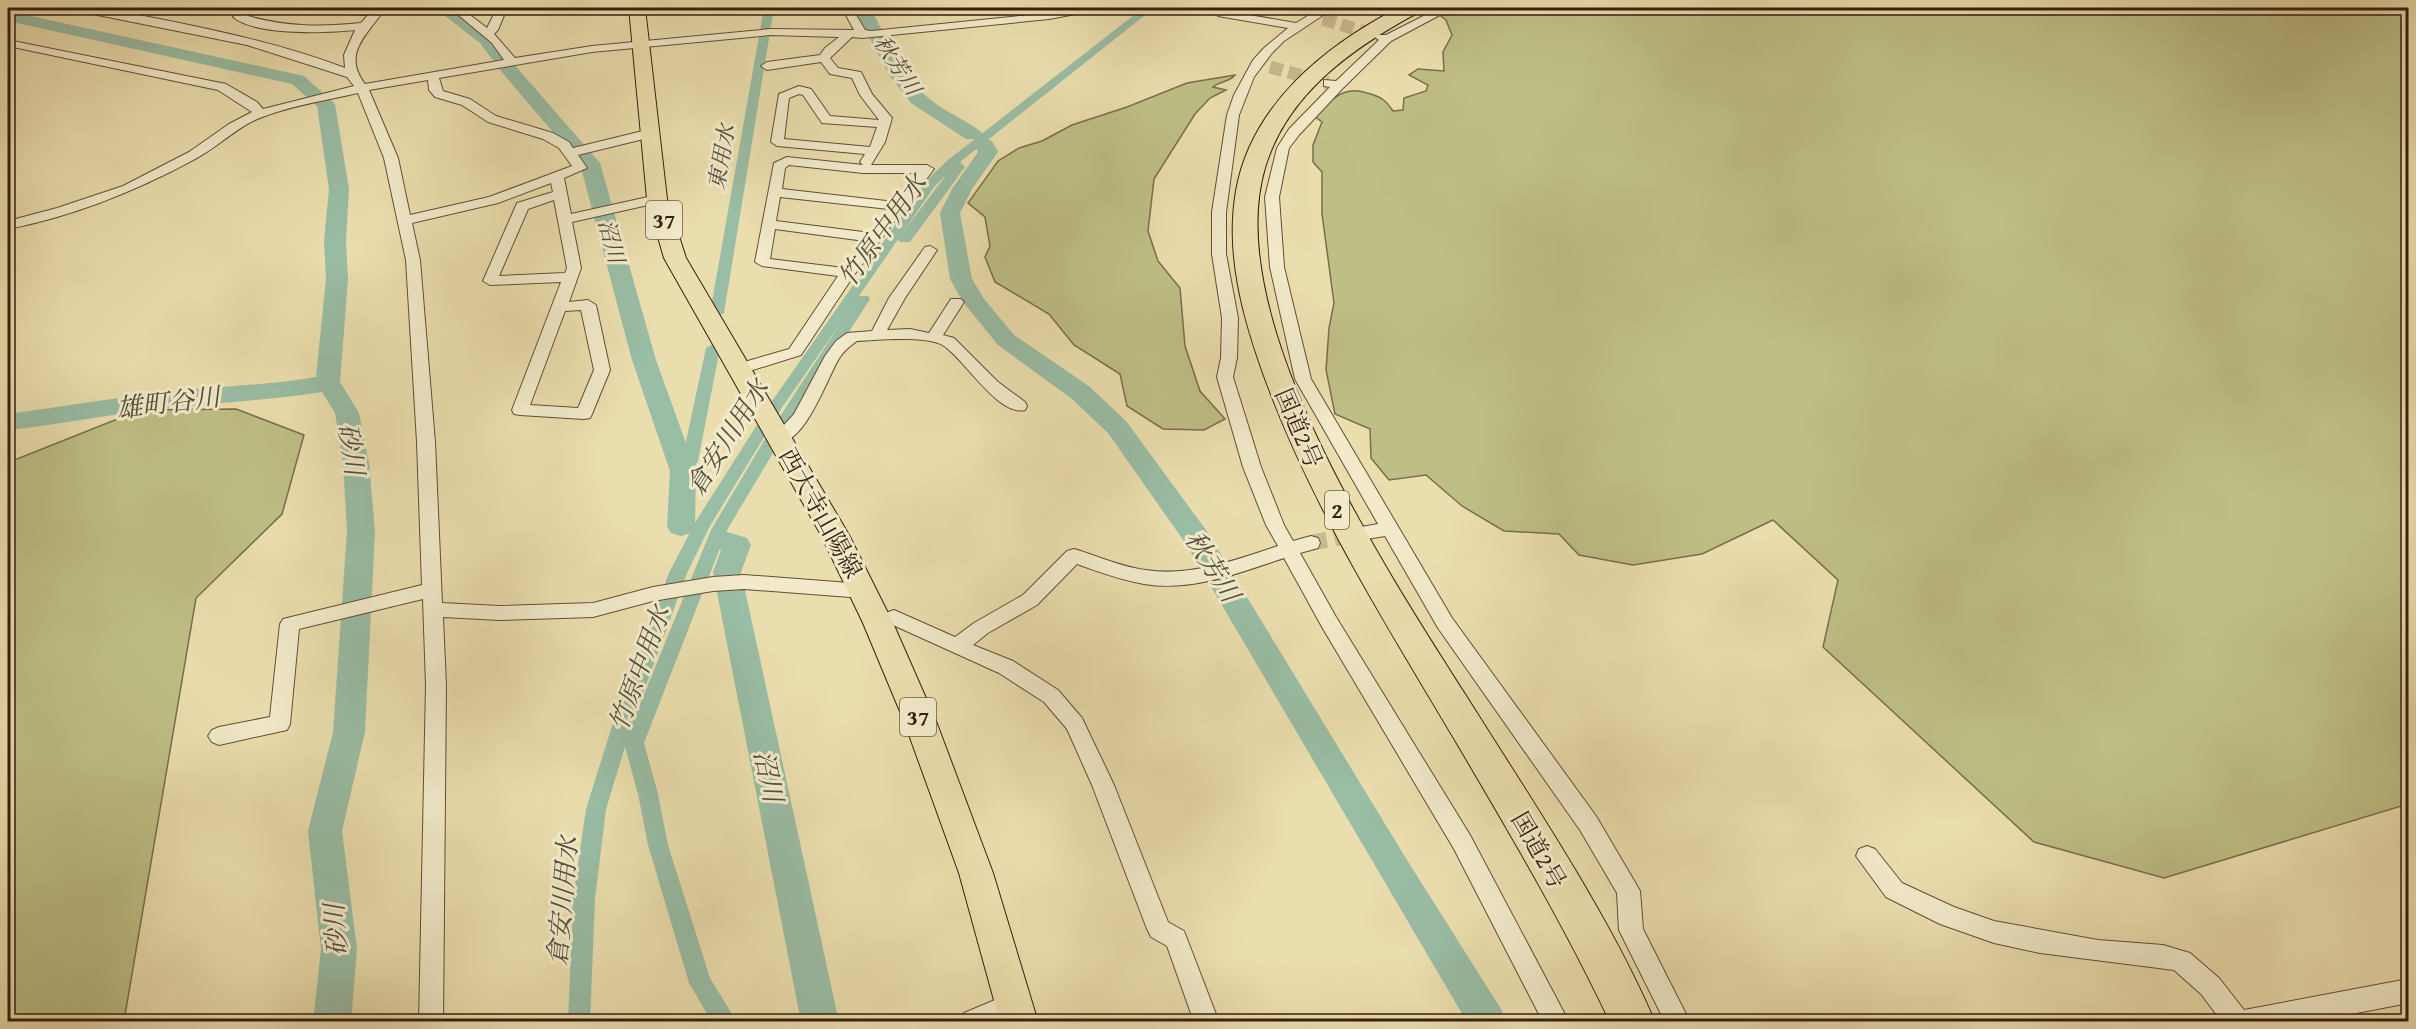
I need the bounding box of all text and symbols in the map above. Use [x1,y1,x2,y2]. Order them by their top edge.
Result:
water label: 秋芳川 [867,29,930,103]
water label: 東用水 [700,120,743,192]
water label: 竹原中用水 [828,164,938,294]
road number: 37 [646,201,682,239]
water label: 沼川 [591,216,634,268]
water label: 倉安川用水 [676,369,780,502]
water label: 雄町谷川 [114,376,225,428]
street label: 国道2号 [1267,383,1331,473]
water label: 砂川 [329,420,376,481]
street label: 西大寺山陽線 [771,442,871,584]
road number: 2 [1325,491,1349,529]
water label: 秋芳川 [1176,523,1252,612]
water label: 竹原中用水 [598,597,681,736]
road number: 37 [900,698,936,736]
water label: 沼川 [745,747,794,808]
street label: 国道2号 [1503,805,1575,895]
water label: 倉安川用水 [537,832,587,967]
water label: 砂川 [314,900,356,957]

